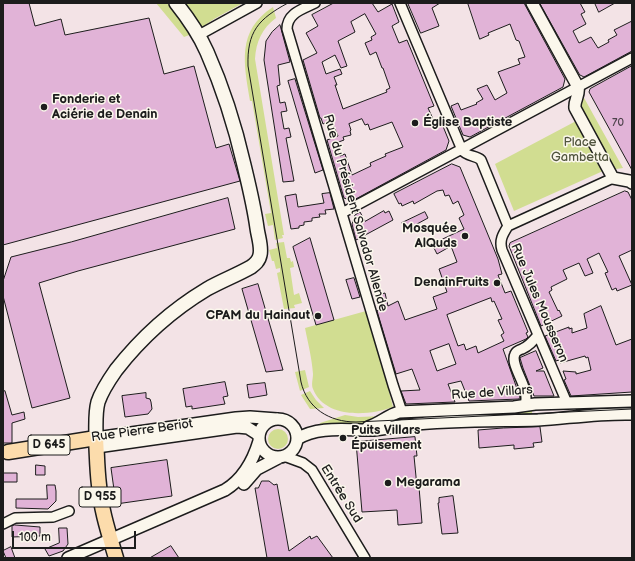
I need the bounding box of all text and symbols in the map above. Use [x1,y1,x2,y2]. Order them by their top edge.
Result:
place label: Fonderie et Aciérie de Denain [52,92,158,123]
marker: Fonderie et Aciérie de Denain [39,102,49,112]
street label: Rue du Président Salvador Allende [319,113,391,313]
place label: Église Baptiste [423,115,512,131]
house number: 70 [612,116,624,130]
marker: Église Baptiste [410,118,420,128]
park label: Place Gambetta [551,135,609,166]
place label: Mosquée AlQuds [402,221,457,252]
marker: Mosquée AlQuds [460,231,470,241]
street label: Rue Jules Mousseron [507,241,571,365]
place label: DenainFruits [414,275,489,291]
marker: DenainFruits [492,278,502,288]
place label: CPAM du Hainaut [206,308,310,324]
marker: CPAM du Hainaut [313,311,323,321]
street label: Rue de Villars [451,382,533,404]
street label: Rue Pierre Beriot [90,416,194,446]
place label: Puits Villars Épuisement [351,423,422,454]
marker: Puits Villars Épuisement [338,433,348,443]
road number: D 645 [28,435,70,455]
street label: Entrée Sud [317,462,365,526]
place label: Megarama [396,475,460,491]
marker: Megarama [383,478,393,488]
road number: D 955 [79,487,121,507]
scale bar [14,523,138,549]
text: 100 m [19,530,51,545]

